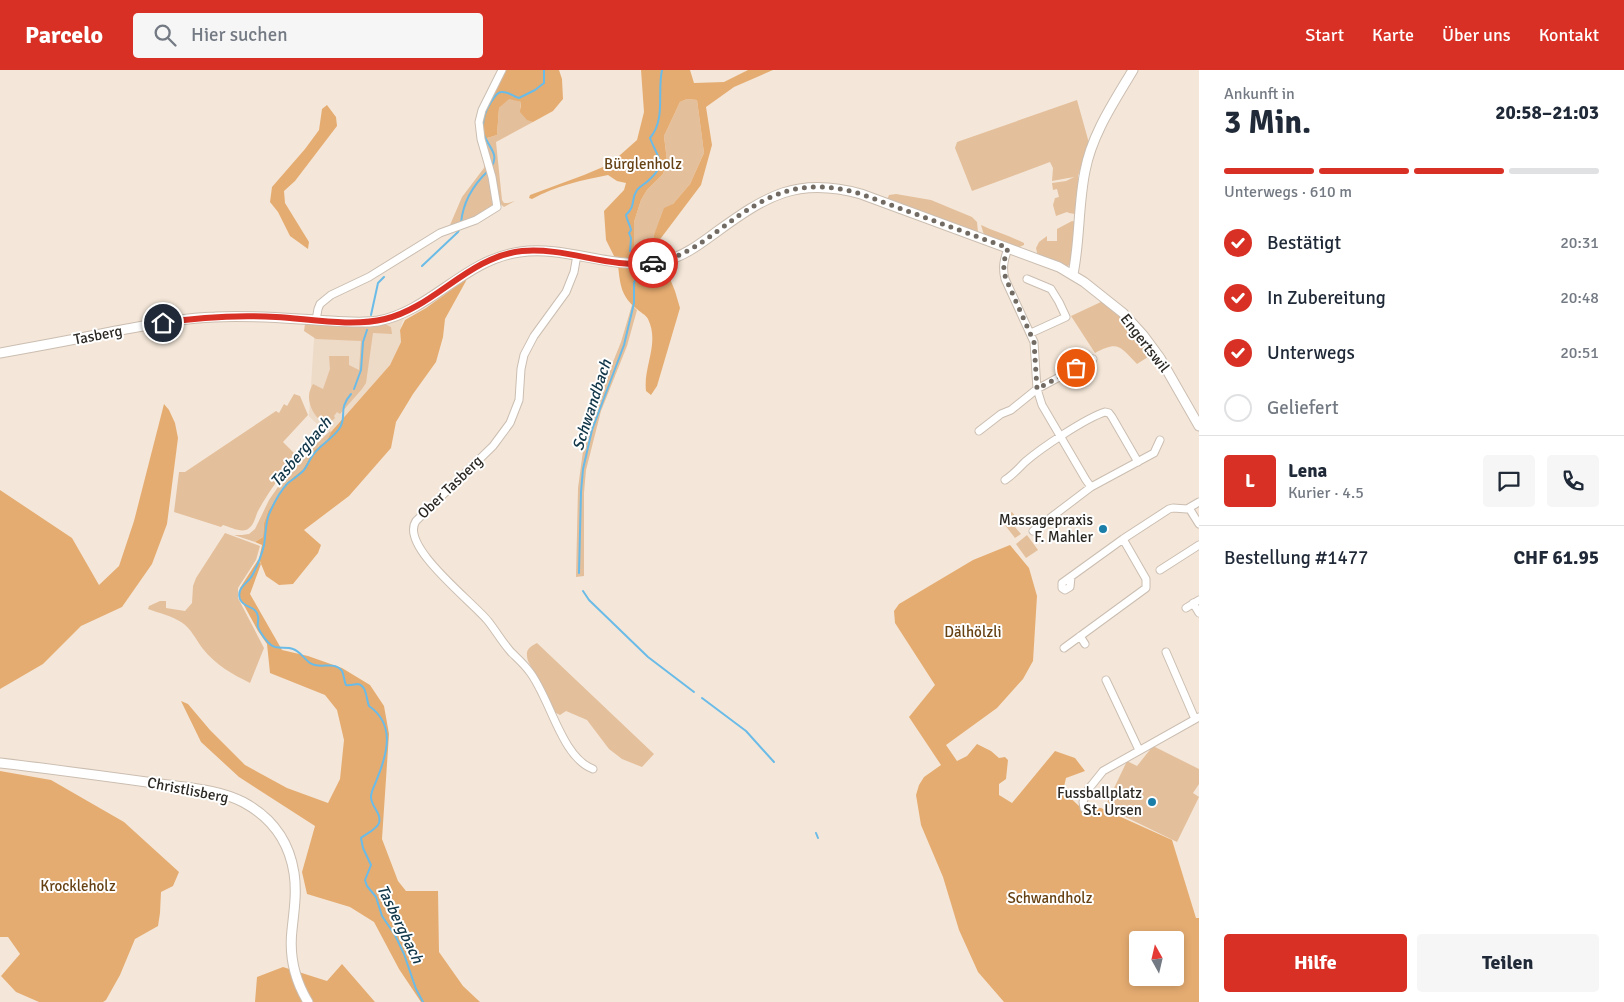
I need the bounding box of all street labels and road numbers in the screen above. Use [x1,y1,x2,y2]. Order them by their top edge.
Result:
street label: Engertswil [1117,310,1173,376]
street label: Tasberg [72,321,124,349]
street label: Ober Tasberg [414,452,486,522]
street label: Christlisberg [146,773,230,807]

